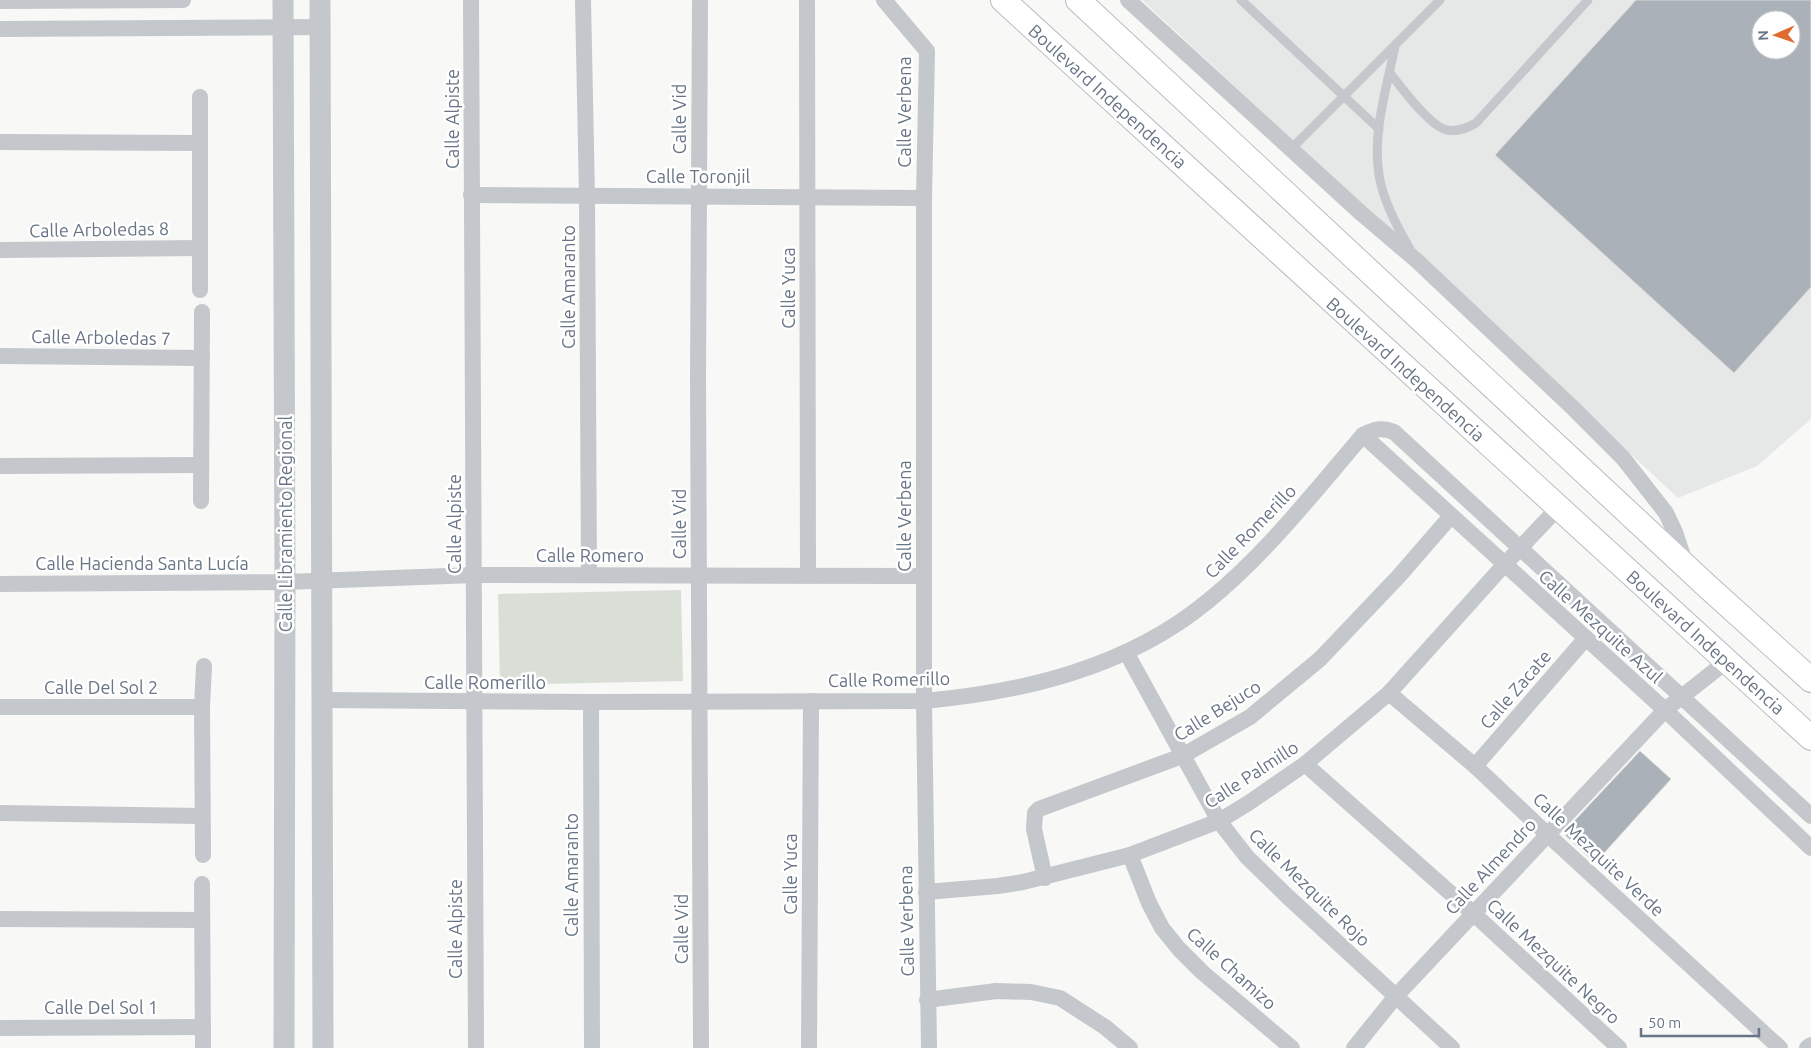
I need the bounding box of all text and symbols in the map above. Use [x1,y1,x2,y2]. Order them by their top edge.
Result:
north arrow [1751,10,1801,60]
street label: Boulevard Independencia [1025,20,1191,172]
text: N [1755,30,1771,41]
street label: Calle Verbena [894,56,914,168]
street label: Calle Alpiste [442,69,462,169]
street label: Calle Vid [669,84,689,154]
street label: Calle Toronjil [646,166,751,186]
street label: Calle Arboledas 8 [29,218,169,240]
street label: Calle Amaranto [558,225,578,349]
street label: Calle Yuca [778,247,798,329]
street label: Boulevard Independencia [1323,293,1489,445]
street label: Calle Arboledas 7 [31,326,171,348]
street label: Calle Libramiento Regional [275,416,295,632]
street label: Calle Verbena [894,460,914,572]
street label: Calle Alpiste [444,474,464,574]
street label: Calle Romerillo [1200,480,1300,582]
street label: Calle Vid [669,489,689,559]
street label: Calle Romero [536,545,644,565]
street label: Calle Hacienda Santa Lucía [35,553,249,573]
street label: Calle Mezquite Azul [1535,565,1667,687]
street label: Boulevard Independencia [1623,566,1789,718]
street label: Calle Zacate [1475,646,1555,732]
street label: Calle Romerillo [828,668,950,690]
street label: Calle Romerillo [424,672,546,692]
street label: Calle Bejuco [1170,675,1264,745]
street label: Calle Del Sol 2 [44,677,158,697]
street label: Calle Palmillo [1200,736,1302,812]
street label: Calle Mezquite Verde [1529,788,1669,920]
street label: Calle Amaranto [561,813,581,937]
street label: Calle Almendro [1440,814,1540,918]
street label: Calle Mezquite Rojo [1245,824,1375,950]
street label: Calle Yuca [780,833,800,915]
street label: Calle Verbena [895,865,917,977]
street label: Calle Alpiste [445,879,465,979]
street label: Calle Vid [671,894,691,964]
street label: Calle Mezquite Negro [1483,894,1625,1028]
street label: Calle Chamizo [1183,923,1281,1013]
street label: Calle Del Sol 1 [44,997,158,1017]
scale bar [1641,1006,1758,1038]
text: 50 m [1648,1014,1681,1031]

